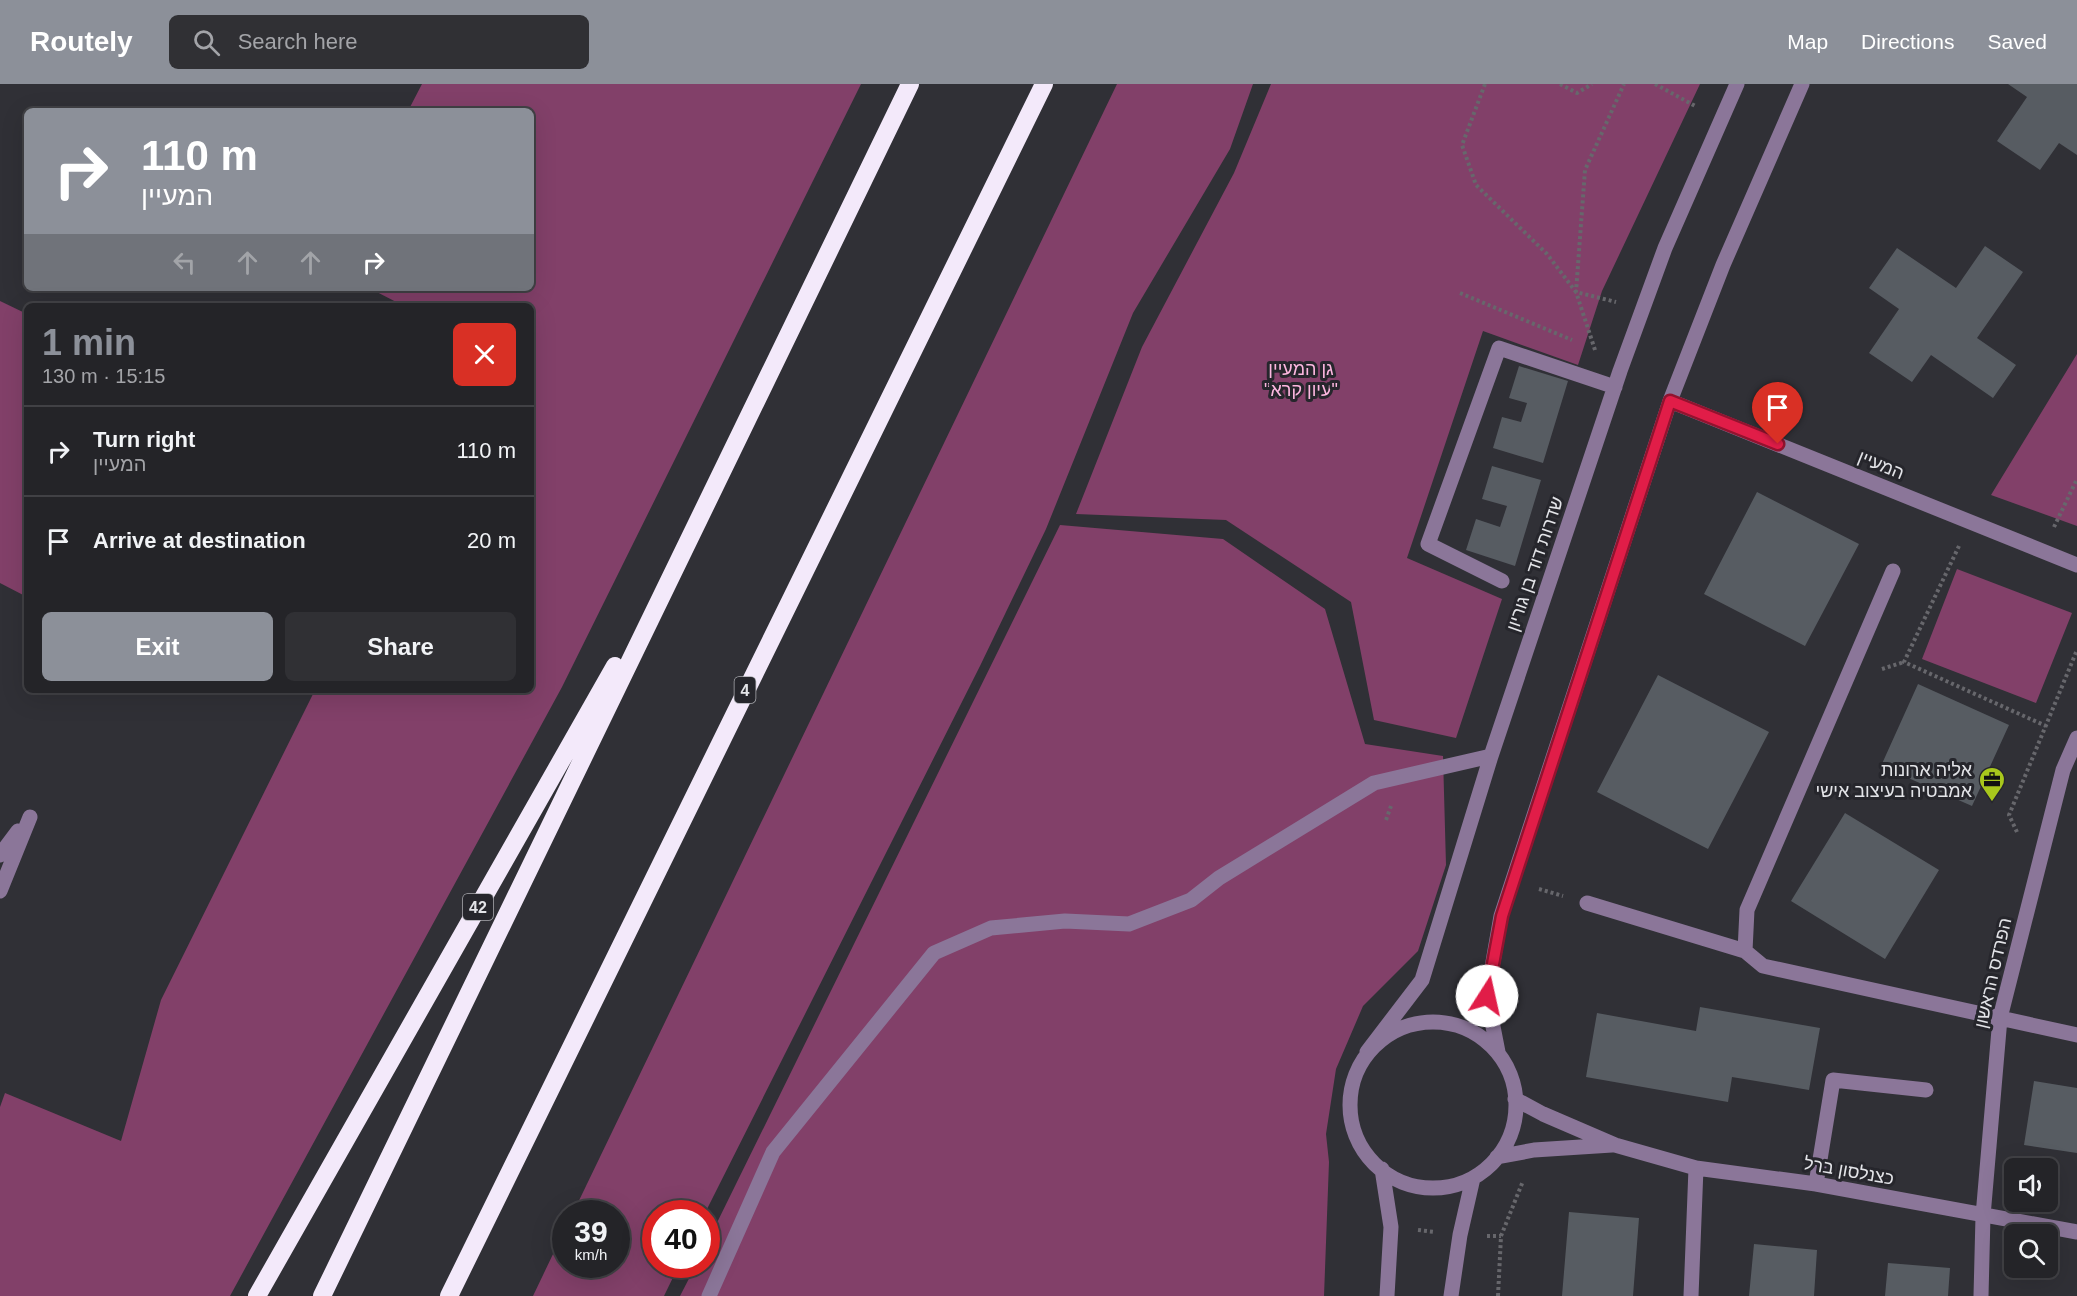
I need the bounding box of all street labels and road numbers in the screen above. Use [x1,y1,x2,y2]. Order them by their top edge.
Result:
street label: המעיין [1855,447,1907,483]
street label: שדרות דוד בן גוריון [1503,494,1567,634]
road number: 4 [734,677,756,703]
road number: 42 [463,894,493,920]
street label: הפרדס הראשון [1971,916,2015,1030]
street label: כצנלסון ברל [1802,1153,1896,1189]

